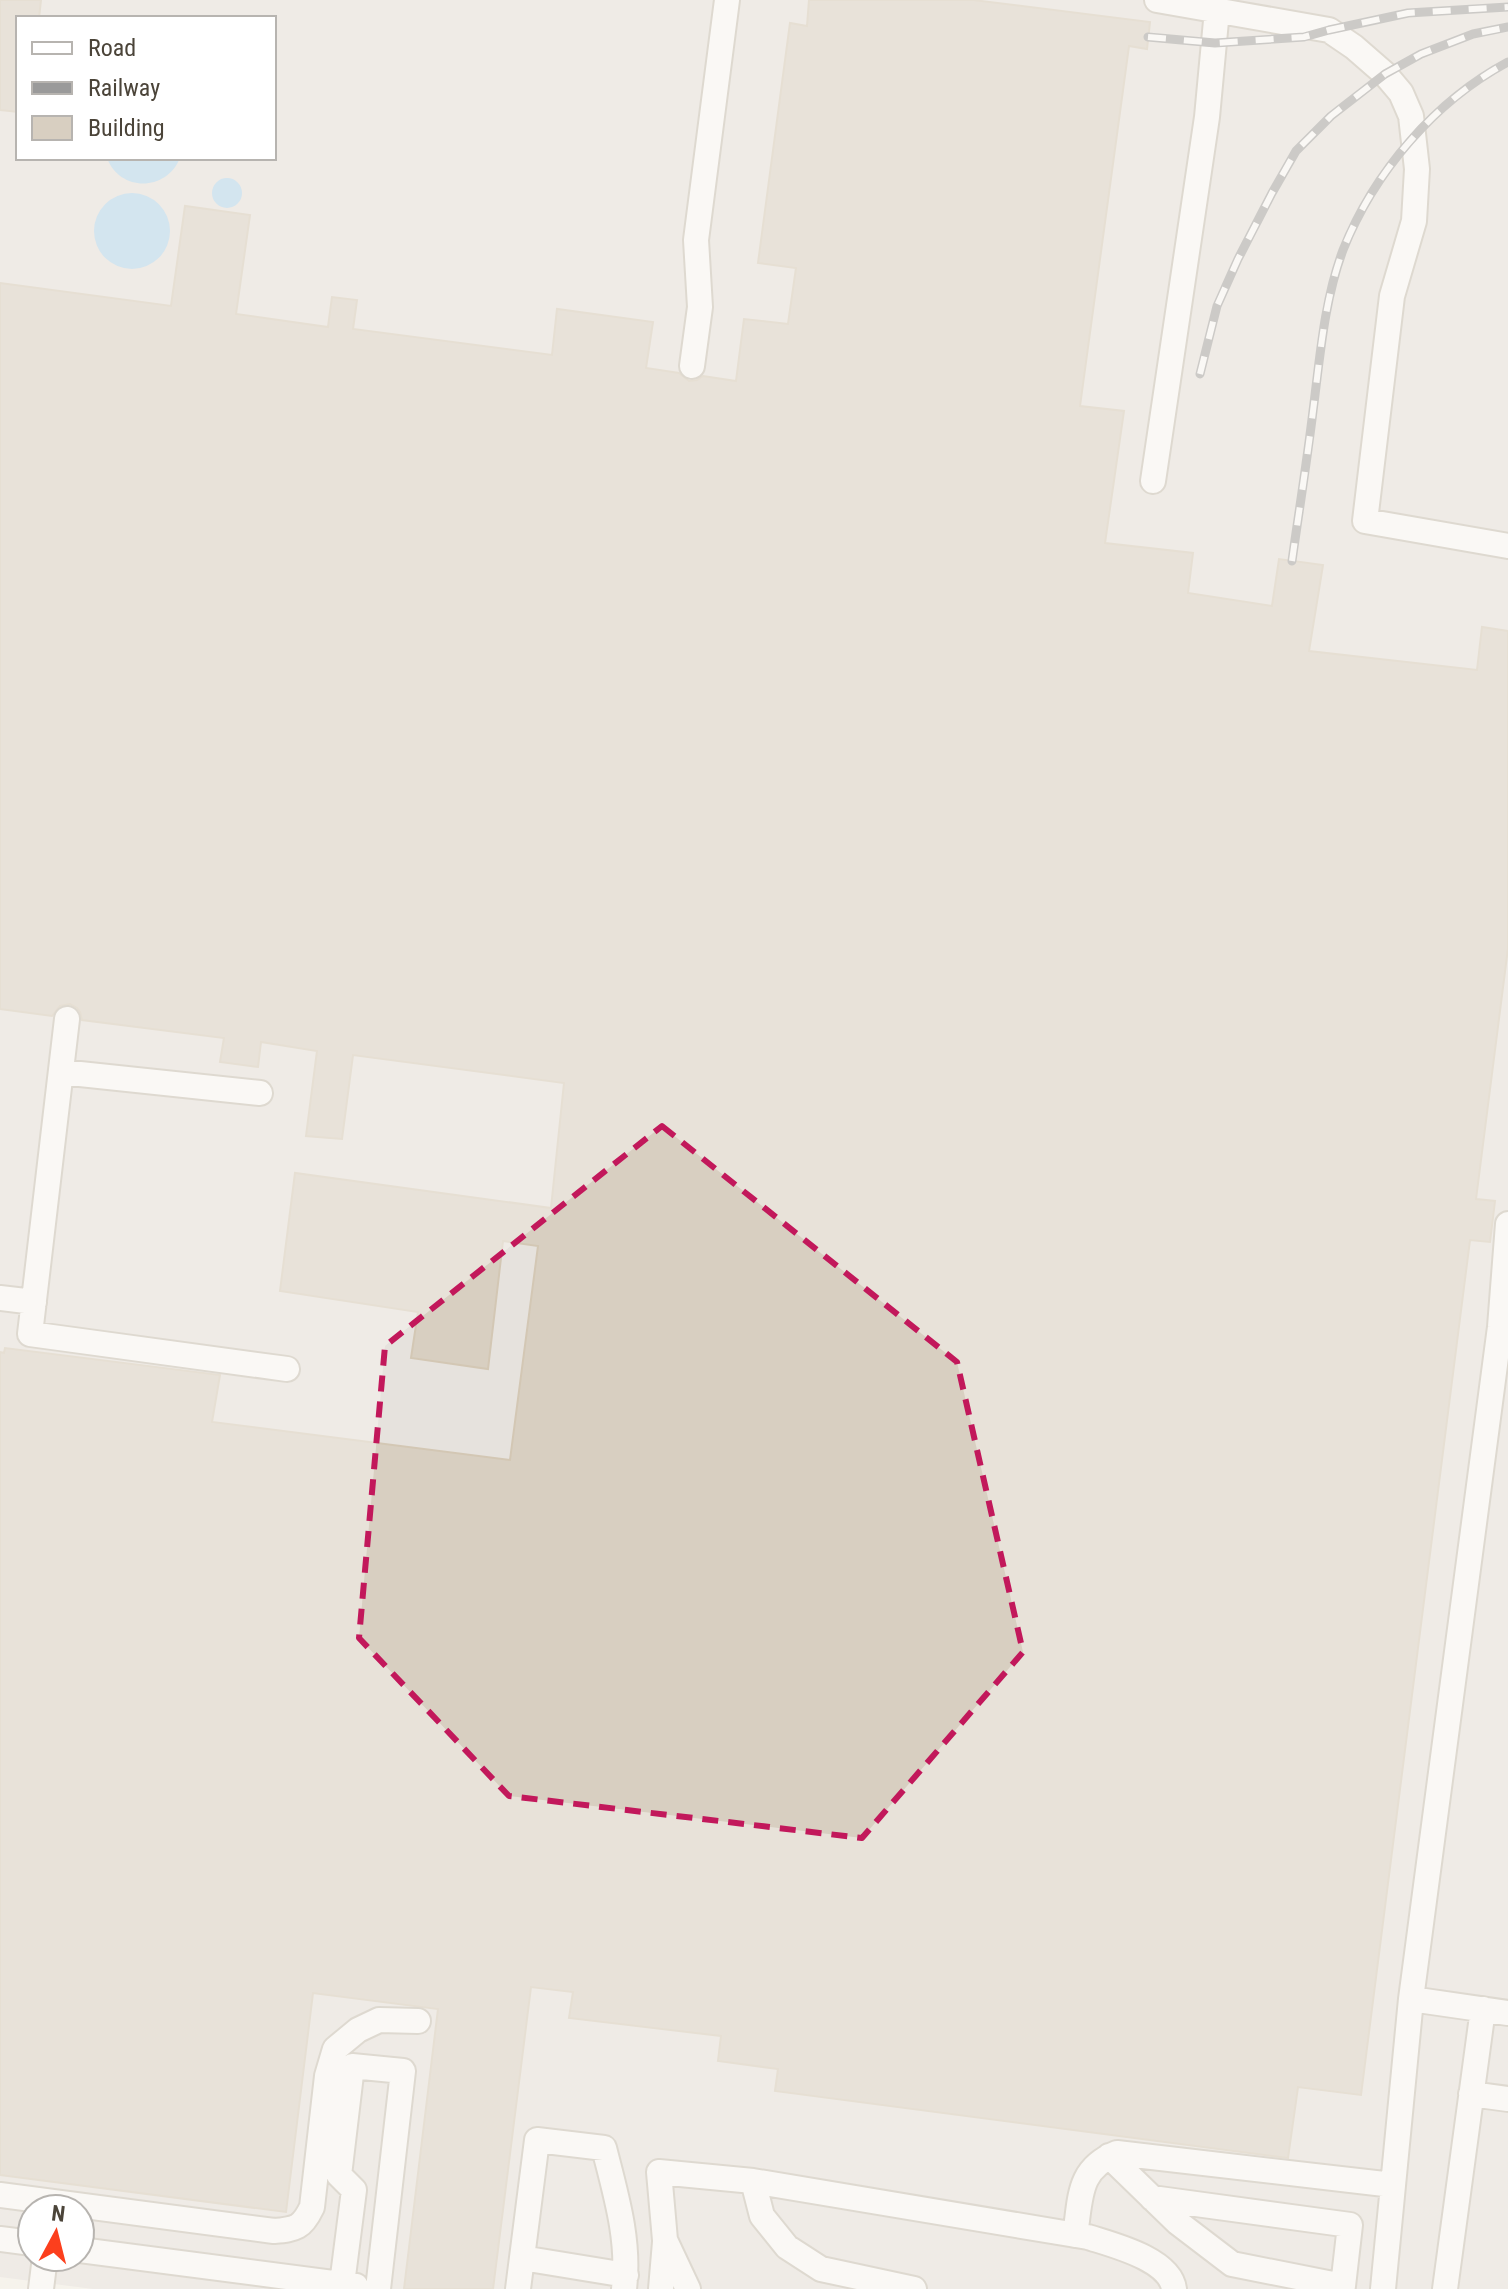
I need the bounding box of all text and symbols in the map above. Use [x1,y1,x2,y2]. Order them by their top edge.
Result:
legend [16,16,276,160]
text: Road [88,34,136,62]
text: Railway [88,74,160,102]
text: Building [88,114,165,142]
north arrow [16,2193,96,2273]
text: N [50,2200,67,2227]

